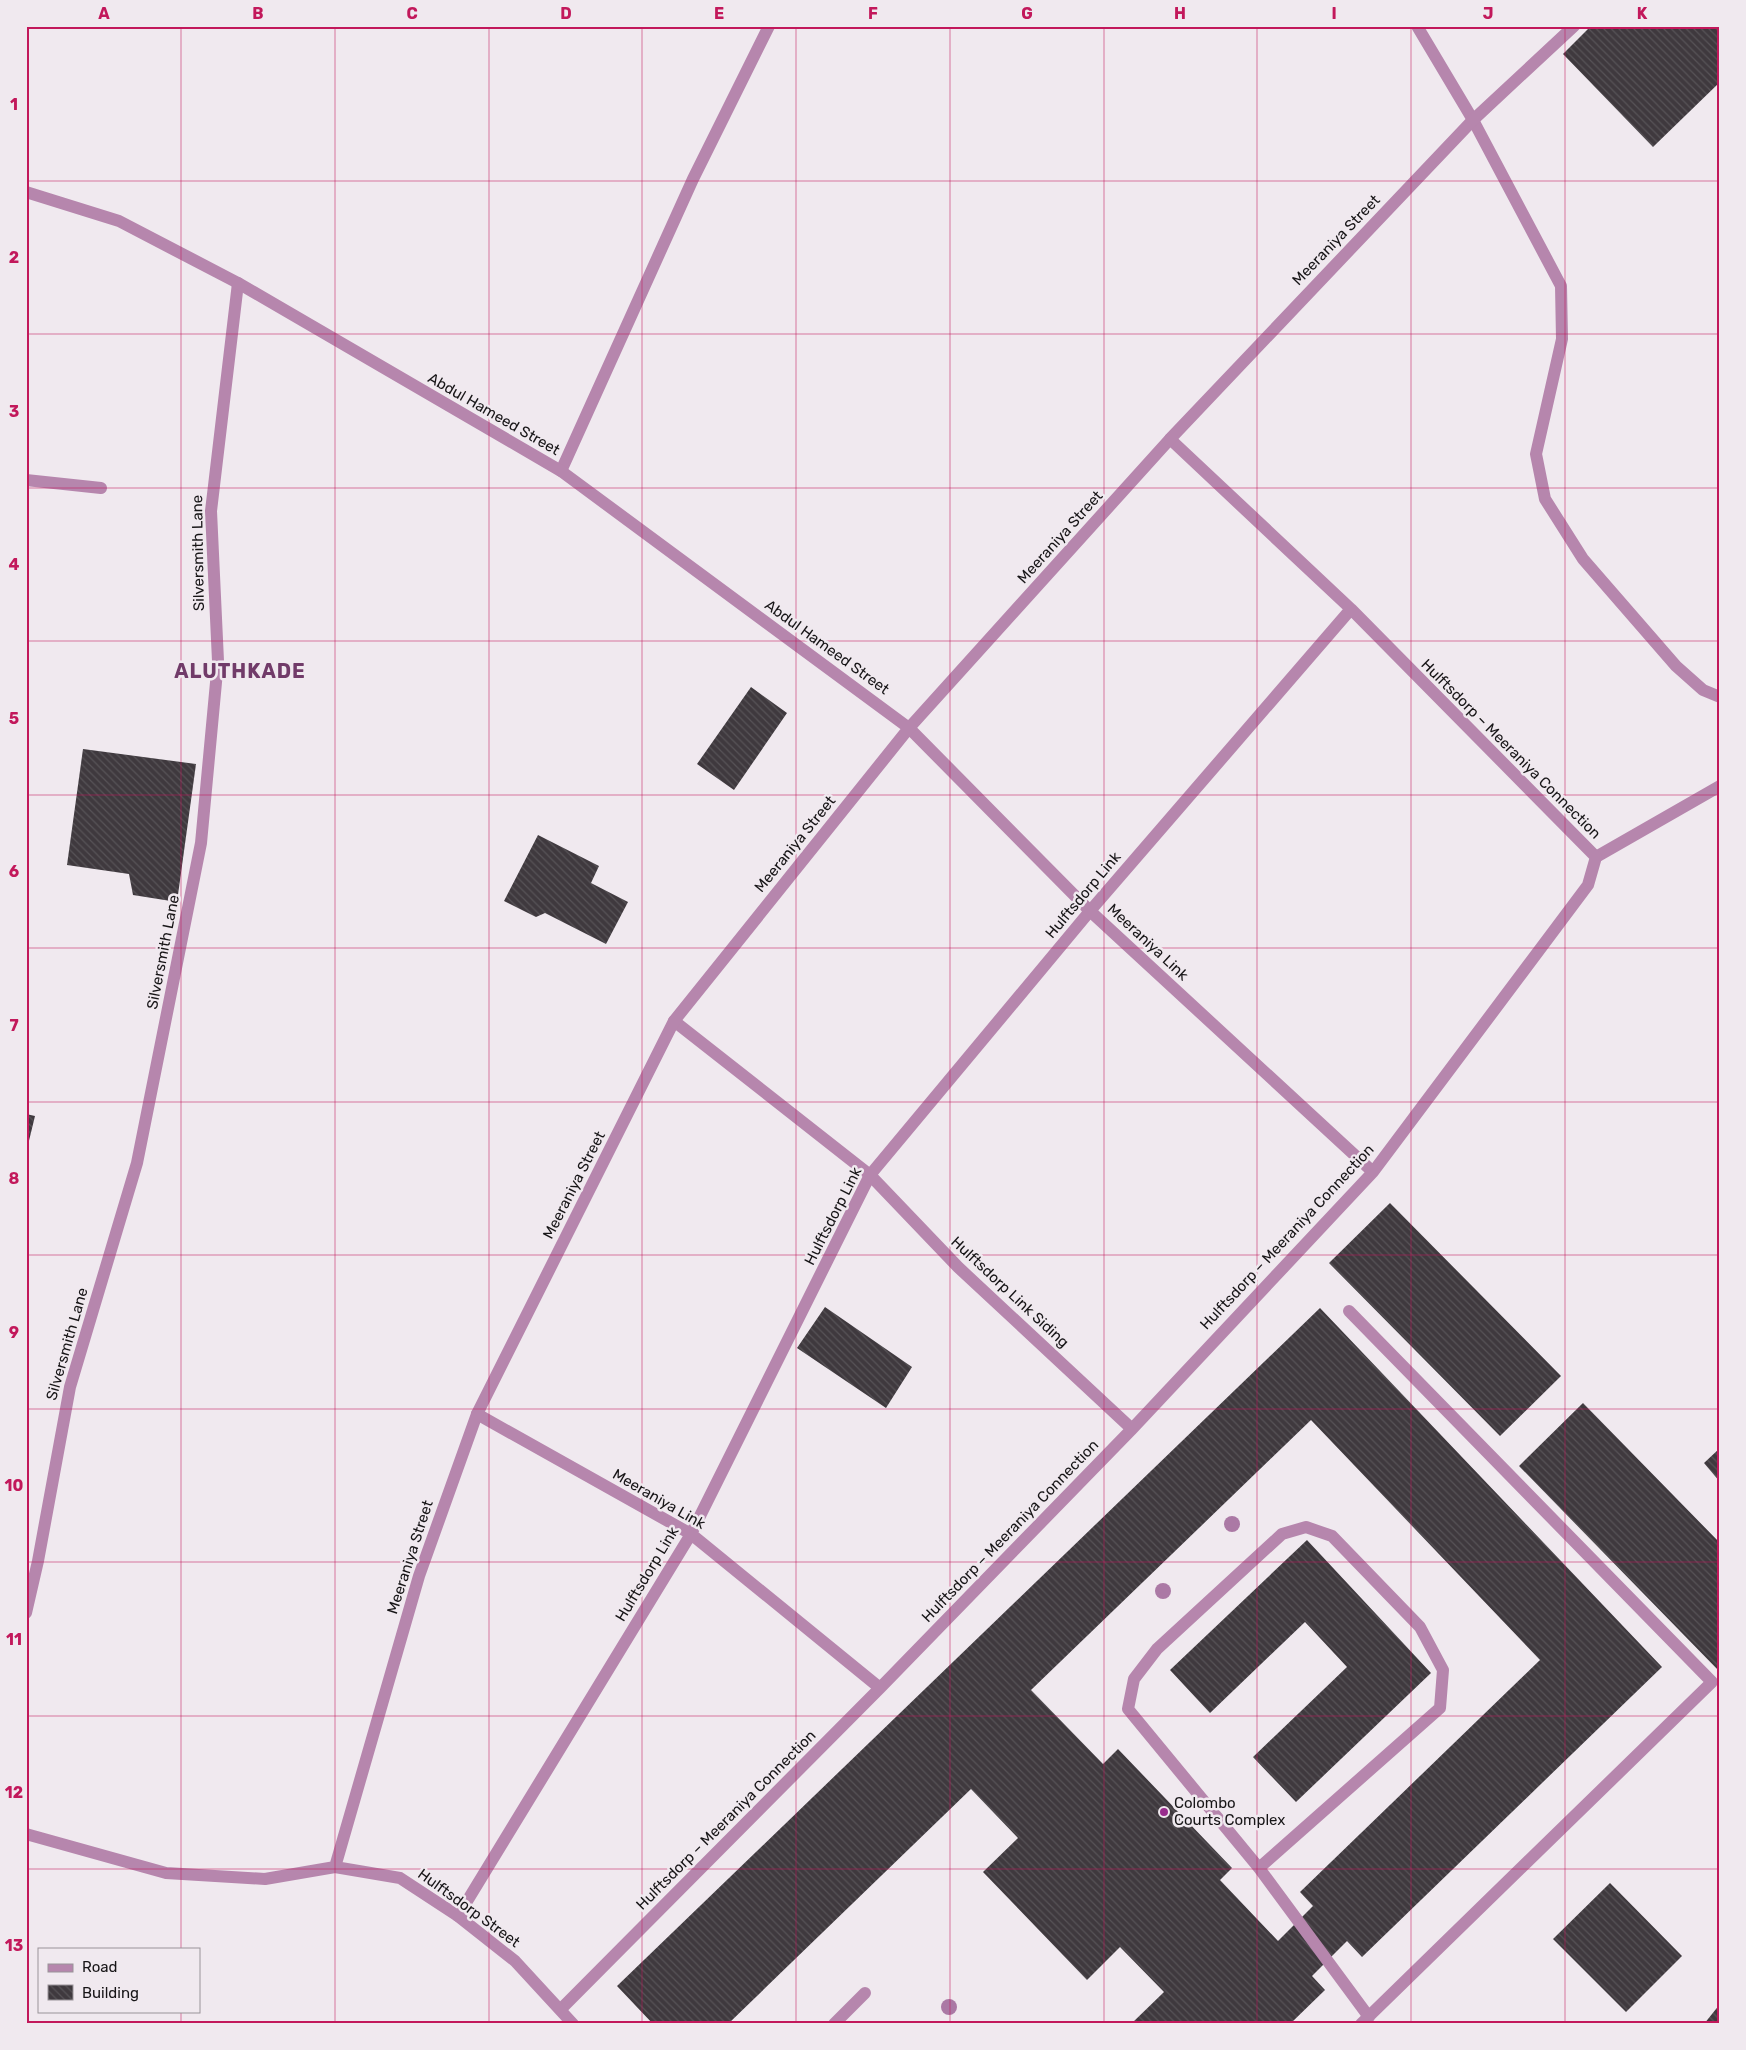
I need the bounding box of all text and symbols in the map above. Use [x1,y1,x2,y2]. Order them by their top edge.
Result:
text: A [98,4,110,23]
text: B [252,4,264,23]
text: C [406,4,418,23]
text: D [560,4,572,23]
text: E [714,4,724,23]
text: F [868,4,878,23]
text: G [1021,4,1033,23]
text: H [1174,4,1186,23]
text: I [1331,4,1337,23]
text: J [1483,4,1493,23]
text: K [1637,4,1648,23]
text: 1 [10,95,18,114]
street label: Meeraniya Street [1288,191,1384,289]
text: 2 [9,248,19,267]
street label: Abdul Hameed Street [425,369,563,459]
text: 3 [9,402,19,421]
street label: Meeraniya Street [1014,487,1106,587]
street label: Silversmith Lane [188,495,208,611]
text: 4 [9,555,20,574]
street label: Abdul Hameed Street [761,596,893,698]
street label: Hulftsdorp – Meeraniya Connection [1417,655,1605,843]
district label: ALUTHKADE [174,659,306,683]
text: 5 [9,709,19,728]
street label: Meeraniya Street [751,792,839,896]
street label: Hulftsdorp Link [1042,848,1125,942]
text: 6 [9,862,19,881]
street label: Silversmith Lane [143,893,183,1011]
street label: Meeraniya Link [1104,900,1192,984]
text: 7 [9,1016,19,1035]
street label: Meeraniya Street [539,1128,609,1242]
street label: Hulftsdorp – Meeraniya Connection [1196,1141,1378,1333]
street label: Hulftsdorp Link [801,1164,866,1268]
text: 8 [9,1169,20,1188]
street label: Hulftsdorp Link Siding [947,1233,1073,1351]
street label: Silversmith Lane [42,1286,92,1402]
text: 9 [9,1323,19,1342]
street label: Hulftsdorp – Meeraniya Connection [918,1436,1102,1626]
street label: Meeraniya Link [609,1465,709,1533]
text: 10 [5,1476,24,1495]
street label: Meeraniya Street [383,1498,437,1616]
street label: Hulftsdorp Link [612,1523,683,1625]
text: 11 [6,1630,22,1649]
street label: Hulftsdorp – Meeraniya Connection [632,1726,820,1914]
text: 12 [5,1783,23,1802]
place label: Colombo Courts Complex [1174,1794,1285,1829]
marker: Colombo Courts Complex [1158,1806,1170,1818]
street label: Hulftsdorp Street [414,1865,524,1951]
text: 13 [5,1936,23,1955]
legend [38,1948,200,2012]
text: Road [82,1958,118,1976]
text: Building [82,1984,139,2002]

